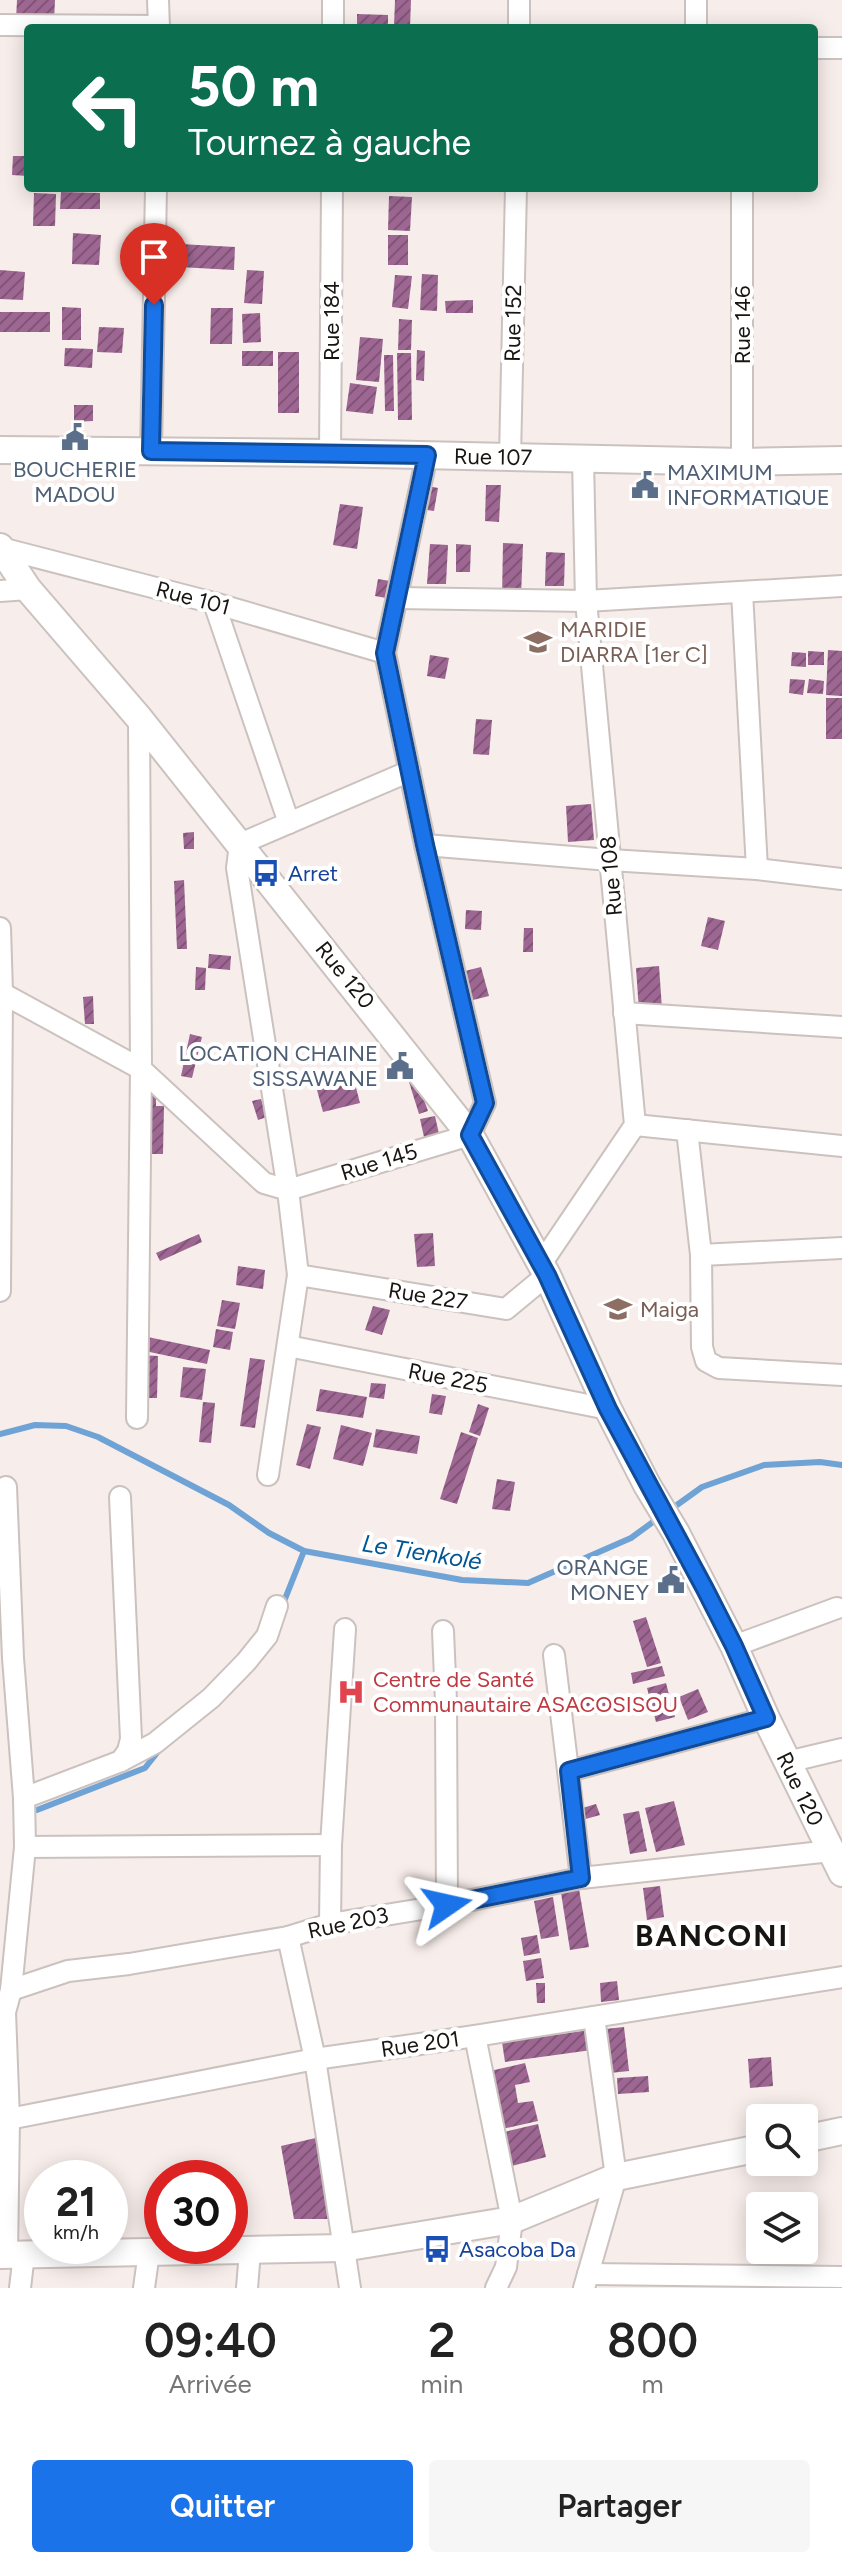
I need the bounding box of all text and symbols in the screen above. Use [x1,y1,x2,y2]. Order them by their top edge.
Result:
text: 50 m [188,53,319,120]
icon: left [56,56,160,160]
text: Tournez à gauche [188,121,471,164]
pin [120,223,188,305]
icon: arrive [132,235,176,279]
street label: Rue 184 [318,281,345,361]
street label: Rue 152 [499,284,527,362]
street label: Rue 146 [729,286,756,364]
public building icon: BOUCHERIE MADOU [60,422,90,452]
street label: Rue 107 [454,443,533,471]
place label: BOUCHERIE MADOU [13,456,137,508]
place label: MAXIMUM INFORMATIQUE [667,459,830,511]
public building icon: MAXIMUM INFORMATIQUE [630,470,660,500]
street label: Rue 101 [153,575,233,621]
place label: MARIDIE DIARRA [1er C] [560,616,708,668]
school or university icon: MARIDIE DIARRA [1er C] [523,627,553,657]
street label: Rue 108 [594,835,628,917]
bus stop icon: Arret [251,858,281,888]
place label: Arret [288,860,338,887]
street label: Rue 120 [310,936,380,1014]
place label: LOCATION CHAINE SISSAWANE [178,1040,378,1092]
public building icon: LOCATION CHAINE SISSAWANE [385,1051,415,1081]
street label: Rue 145 [337,1138,421,1186]
street label: Rue 227 [386,1276,470,1316]
school or university icon: Maiga [603,1294,633,1324]
place label: Maiga [640,1296,699,1323]
street label: Rue 225 [406,1357,490,1399]
water label: Le Tienkolé [360,1528,484,1576]
place label: ORANGE MONEY [556,1554,650,1606]
public building icon: ORANGE MONEY [656,1565,686,1595]
place label: Centre de Santé Communautaire ASACOSISOU [373,1666,678,1718]
hospital icon: Centre de Santé Communautaire ASACOSISOU [336,1677,366,1707]
street label: Rue 120 [771,1748,829,1830]
position arrow [405,1863,489,1947]
street label: Rue 203 [305,1901,391,1945]
district label: BANCONI [635,1917,789,1954]
street label: Rue 201 [379,2025,461,2063]
map controls [746,2104,818,2264]
button: search [746,2104,818,2176]
speed limit sign: 30 [144,2160,248,2264]
text: 21 [56,2178,96,2226]
button: layers [746,2192,818,2264]
text: km/h [53,2220,99,2244]
bus stop icon: Asacoba Da [422,2234,452,2264]
place label: Asacoba Da [459,2236,576,2263]
text: 09:40 [144,2311,277,2369]
text: 2 [428,2311,456,2369]
text: 800 [607,2311,698,2369]
text: Arrivée [169,2368,252,2400]
text: min [421,2368,463,2400]
text: m [642,2368,664,2400]
button: Quitter [32,2460,413,2552]
button: Partager [429,2460,810,2552]

